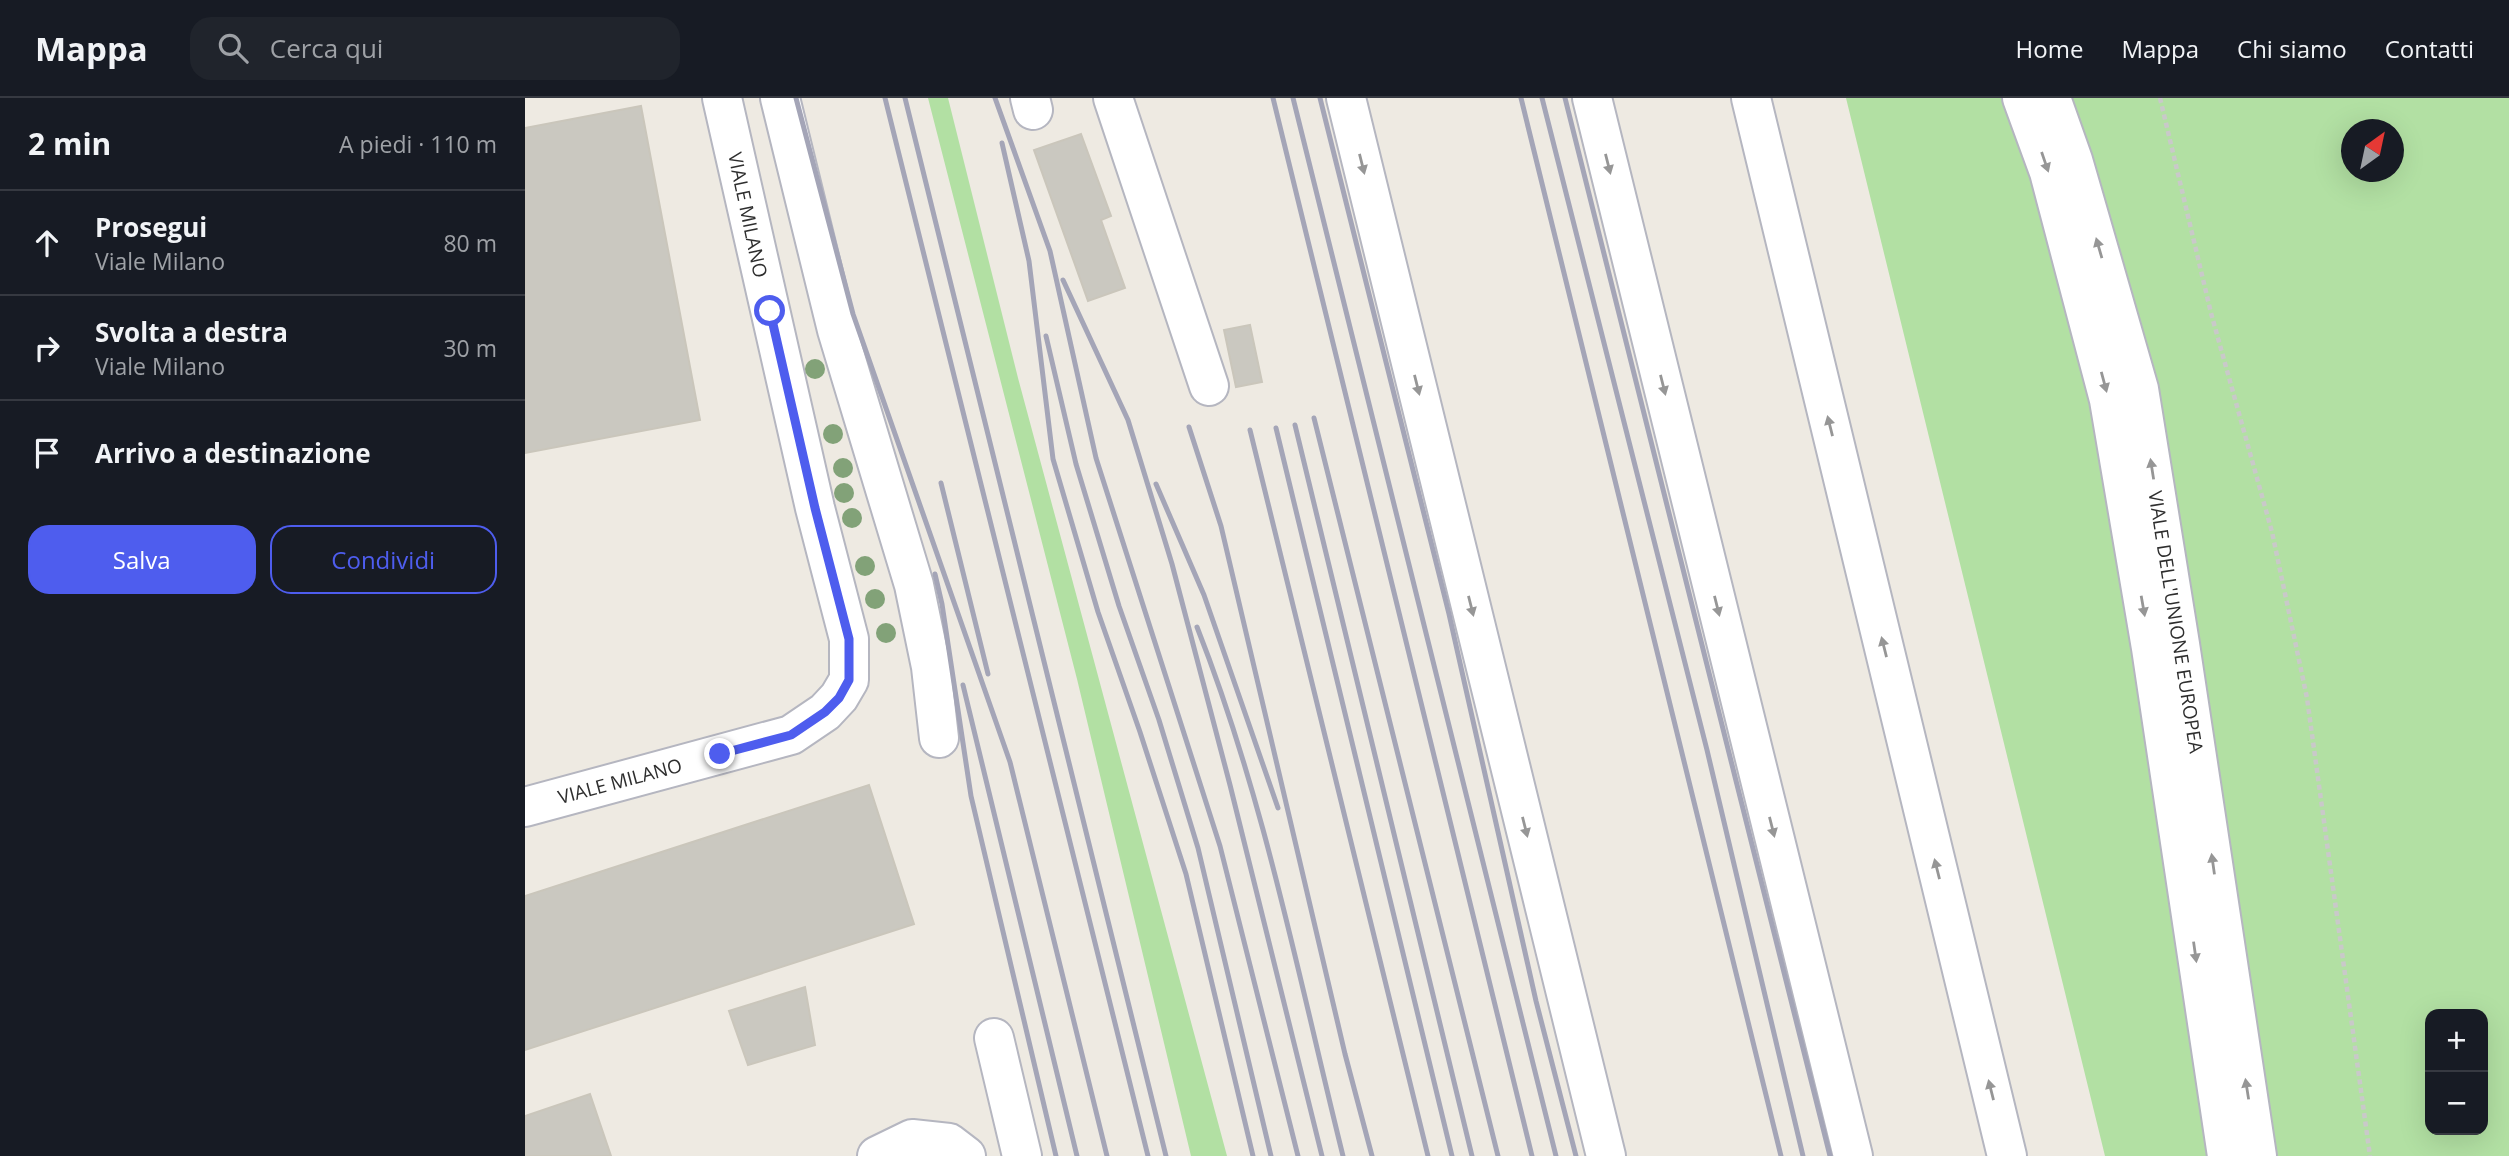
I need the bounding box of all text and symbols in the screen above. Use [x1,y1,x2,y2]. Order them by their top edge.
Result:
search box [190,17,680,80]
text: Mappa [35,26,148,71]
icon: search [214,29,252,67]
text: Cerca qui [270,30,383,66]
text: Home [2016,32,2083,65]
text: Mappa [2121,32,2199,65]
text: Chi siamo [2237,32,2347,65]
text: Contatti [2385,32,2474,65]
north arrow [2341,119,2404,182]
text: 2 min [28,123,111,164]
text: A piedi · 110 m [339,128,497,160]
street label: VIALE MILANO [722,150,774,280]
one-way arrow [2040,152,2051,173]
one-way arrow [1357,153,1368,175]
one-way arrow [1603,153,1614,175]
text: Prosegui [95,209,207,245]
icon: ahead [28,224,66,262]
text: 80 m [443,227,497,259]
one-way arrow [2093,238,2103,259]
text: Viale Milano [95,245,225,277]
route start [754,295,785,326]
text: Svolta a destra [95,314,288,350]
icon: right [28,329,66,367]
text: 30 m [443,332,497,364]
text: Viale Milano [95,350,225,382]
one-way arrow [2099,371,2110,393]
one-way arrow [1412,374,1423,396]
one-way arrow [1658,374,1669,396]
one-way arrow [1824,415,1835,437]
icon: arrive [28,434,66,472]
text: Arrivo a destinazione [95,435,371,471]
one-way arrow [2146,458,2157,480]
street label: VIALE DELL'UNIONE EUROPEA [2142,489,2210,755]
button: Salva [28,525,256,594]
button: Condividi [270,525,497,594]
one-way arrow [1466,595,1477,617]
one-way arrow [1712,595,1723,617]
one-way arrow [2138,595,2149,617]
one-way arrow [1878,636,1889,658]
route end [704,738,735,769]
street label: VIALE MILANO [555,752,685,810]
one-way arrow [1520,816,1531,838]
one-way arrow [1767,816,1778,838]
one-way arrow [2207,852,2218,874]
one-way arrow [1931,857,1942,879]
one-way arrow [2190,941,2201,963]
map controls [2425,1009,2488,1135]
button: + [2425,1009,2488,1072]
button: − [2425,1072,2488,1135]
one-way arrow [2241,1077,2252,1099]
one-way arrow [1985,1079,1996,1101]

